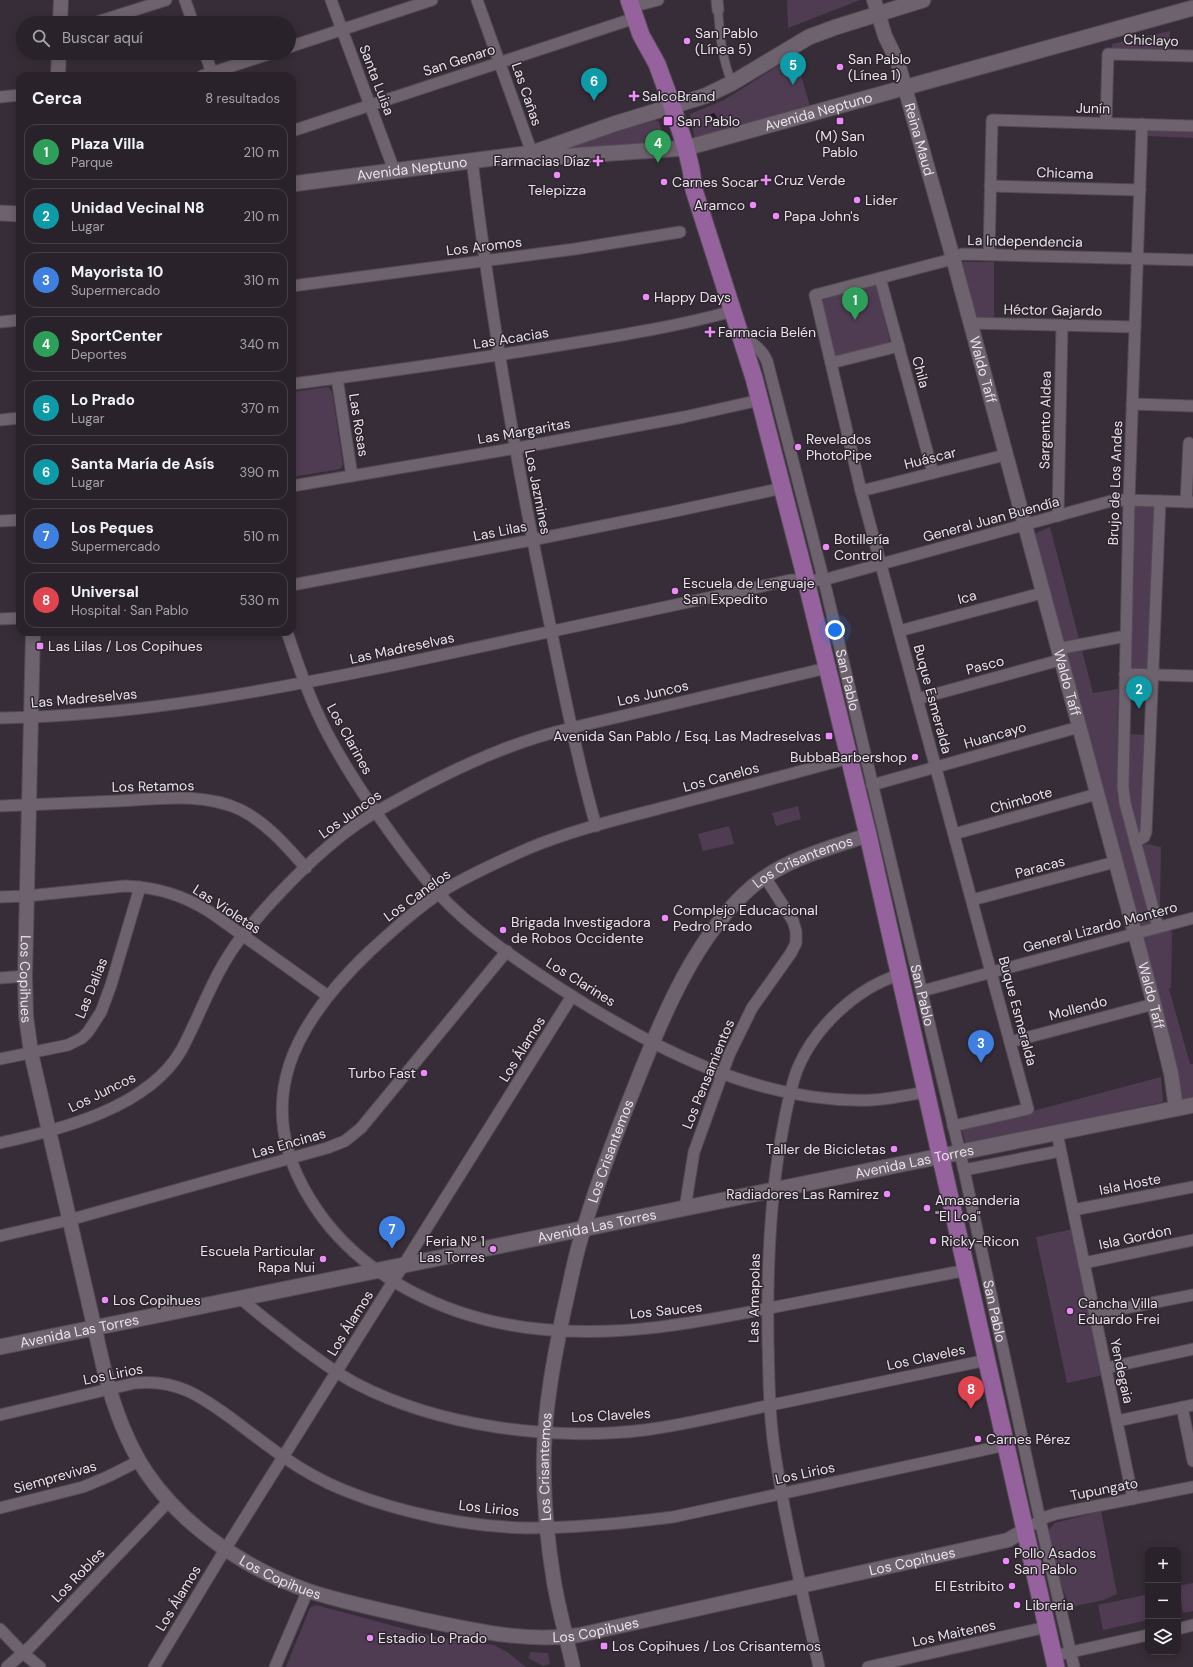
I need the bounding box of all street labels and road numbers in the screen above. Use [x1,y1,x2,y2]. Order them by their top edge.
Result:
street label: Chiclayo [1123,30,1179,50]
street label: San Genaro [421,40,497,80]
street label: Santa Luisa [355,42,399,118]
street label: Las Cañas [508,60,546,128]
street label: Avenida Neptuno [762,88,874,135]
street label: Junín [1076,98,1110,118]
street label: Reina Maud [901,101,938,178]
street label: Avenida Neptuno [356,152,468,185]
street label: Chicama [1036,163,1094,183]
street label: La Independencia [967,231,1083,251]
street label: Los Aromos [445,232,523,260]
street label: Héctor Gajardo [1003,300,1103,320]
street label: Las Acacias [472,323,550,353]
street label: Waldo Taff [966,334,1001,405]
street label: Chila [908,354,934,390]
street label: Sargento Aldea [1035,371,1055,469]
street label: Las Rosas [345,392,373,458]
street label: Las Margaritas [476,414,572,448]
street label: Brujo de Los Andes [1104,420,1126,546]
street label: Huáscar [902,443,958,473]
street label: Los Jazmines [521,448,555,536]
street label: General Juan Buendía [921,492,1061,546]
street label: Las Lilas [472,517,528,545]
street label: Ica [956,586,978,608]
street label: Las Madreselvas [348,628,456,668]
street label: Buque Esmeralda [910,642,956,756]
street label: San Pablo [832,647,864,713]
street label: Waldo Taff [1050,647,1085,718]
street label: Pasco [964,651,1006,679]
street label: Los Juncos [616,676,690,710]
street label: Las Madreselvas [30,684,138,712]
street label: Los Clarines [323,700,377,778]
street label: Huancayo [962,718,1028,752]
street label: Los Canelos [681,758,761,796]
street label: Los Retamos [112,776,194,796]
street label: Chimbote [988,783,1054,817]
street label: Los Juncos [315,786,385,842]
street label: Los Crisantemos [749,832,855,892]
street label: Paracas [1013,852,1067,882]
street label: Los Canelos [380,865,454,925]
street label: Las Violetas [189,880,265,938]
street label: General Lizardo Montero [1021,898,1179,956]
street label: Los Copihues [16,935,36,1024]
street label: Los Clarines [543,954,619,1010]
street label: Buque Esmeralda [995,954,1041,1068]
street label: Las Dalias [71,955,111,1021]
street label: Waldo Taff [1134,960,1169,1031]
street label: San Pablo [906,963,939,1028]
street label: Mollendo [1047,992,1109,1024]
street label: Los Álamos [495,1013,549,1085]
street label: Los Pensamientos [678,1016,738,1132]
street label: Los Juncos [65,1068,139,1116]
street label: Los Crisantemos [583,1097,638,1205]
street label: Las Encinas [250,1124,328,1162]
street label: Avenida Las Torres [853,1141,975,1182]
street label: Isla Hoste [1098,1169,1162,1199]
street label: Avenida Las Torres [536,1205,658,1247]
street label: Isla Gordon [1097,1221,1173,1253]
street label: Las Amapolas [744,1253,764,1343]
street label: San Pablo [979,1278,1010,1344]
street label: Los Álamos [323,1287,377,1359]
street label: Los Sauces [629,1297,703,1323]
street label: Avenida Las Torres [18,1310,140,1352]
street label: Yendegaia [1106,1337,1138,1405]
street label: Los Claveles [885,1340,967,1374]
street label: Los Lirios [81,1359,145,1389]
street label: Los Claveles [571,1404,651,1426]
street label: Los Crisantemos [535,1412,556,1522]
street label: Siemprevivas [11,1457,99,1497]
street label: Los Lirios [773,1458,837,1488]
street label: Tupungato [1069,1474,1139,1504]
street label: Los Lirios [458,1496,520,1520]
street label: Los Copihues [867,1543,957,1580]
street label: Los Robles [47,1544,109,1606]
street label: Los Copihues [236,1551,323,1603]
street label: Los Álamos [151,1562,205,1634]
street label: Los Copihues [552,1613,641,1646]
street label: Los Maitenes [910,1615,998,1651]

